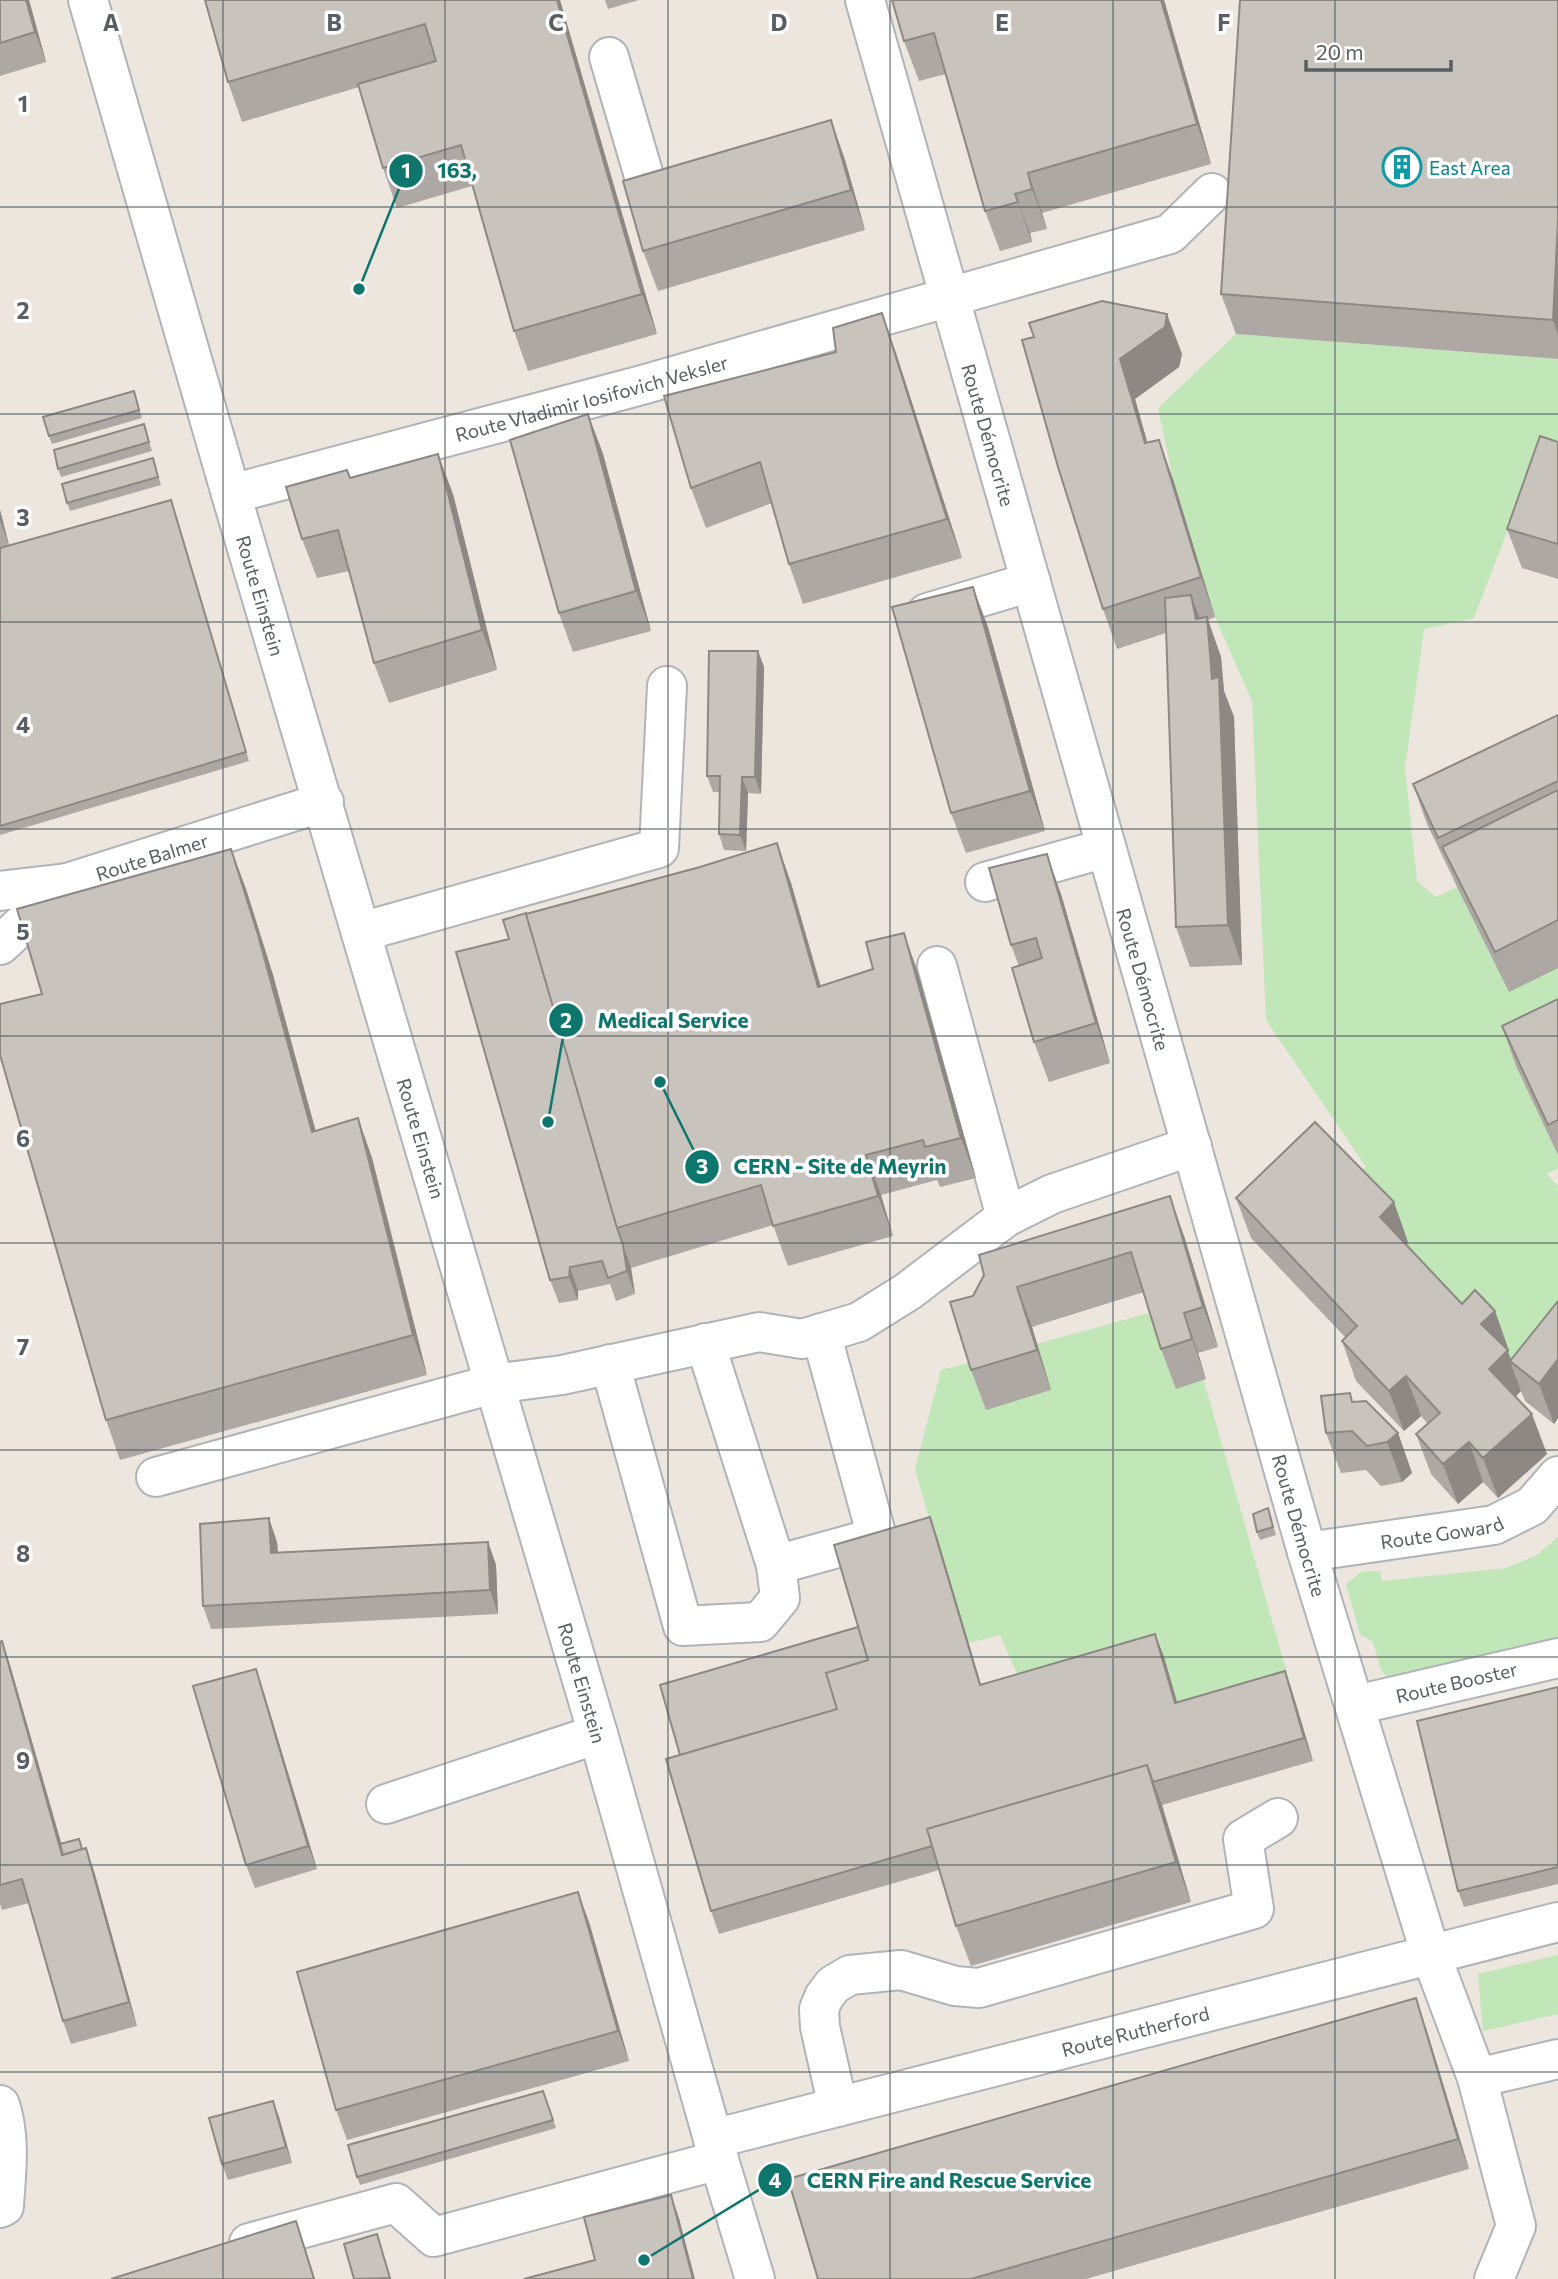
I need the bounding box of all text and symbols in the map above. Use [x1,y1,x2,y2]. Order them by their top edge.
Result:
text: A [103,8,120,36]
text: B [326,8,342,36]
text: C [548,8,564,36]
text: D [771,8,788,36]
text: E [995,8,1009,36]
text: F [1217,8,1231,36]
scale bar [1306,28,1451,72]
text: 20 m [1316,39,1364,64]
text: 1 [18,89,28,117]
building icon: East Area [1381,146,1423,188]
callout: 163, [388,150,491,192]
place label: East Area [1429,156,1511,179]
text: 1 [401,157,411,182]
text: 163, [437,157,477,182]
text: 2 [16,296,30,324]
street label: Route Vladimir Iosifovich Veksler [452,349,731,446]
street label: Route Démocrite [958,361,1020,509]
text: 3 [16,503,30,531]
street label: Route Einstein [232,532,290,658]
text: 4 [16,710,30,738]
street label: Route Balmer [93,828,211,885]
street label: Route Démocrite [1113,905,1175,1053]
text: 5 [16,917,30,945]
callout: Medical Service [548,999,763,1041]
text: 2 [560,1007,572,1032]
text: Medical Service [597,1007,749,1032]
street label: Route Einstein [393,1075,450,1201]
text: 6 [16,1124,30,1152]
callout: CERN - Site de Meyrin [684,1146,960,1188]
text: 3 [696,1153,708,1178]
text: CERN - Site de Meyrin [734,1153,946,1178]
text: 7 [17,1332,29,1360]
street label: Route Démocrite [1268,1452,1331,1599]
street label: Route Goward [1379,1511,1507,1553]
text: 8 [16,1539,30,1567]
street label: Route Einstein [554,1620,611,1746]
street label: Route Booster [1393,1656,1520,1707]
text: 9 [16,1746,30,1774]
street label: Route Rutherford [1059,2001,1212,2061]
callout: CERN Fire and Rescue Service [758,2159,1106,2201]
text: 4 [769,2167,782,2192]
text: CERN Fire and Rescue Service [807,2167,1091,2192]

